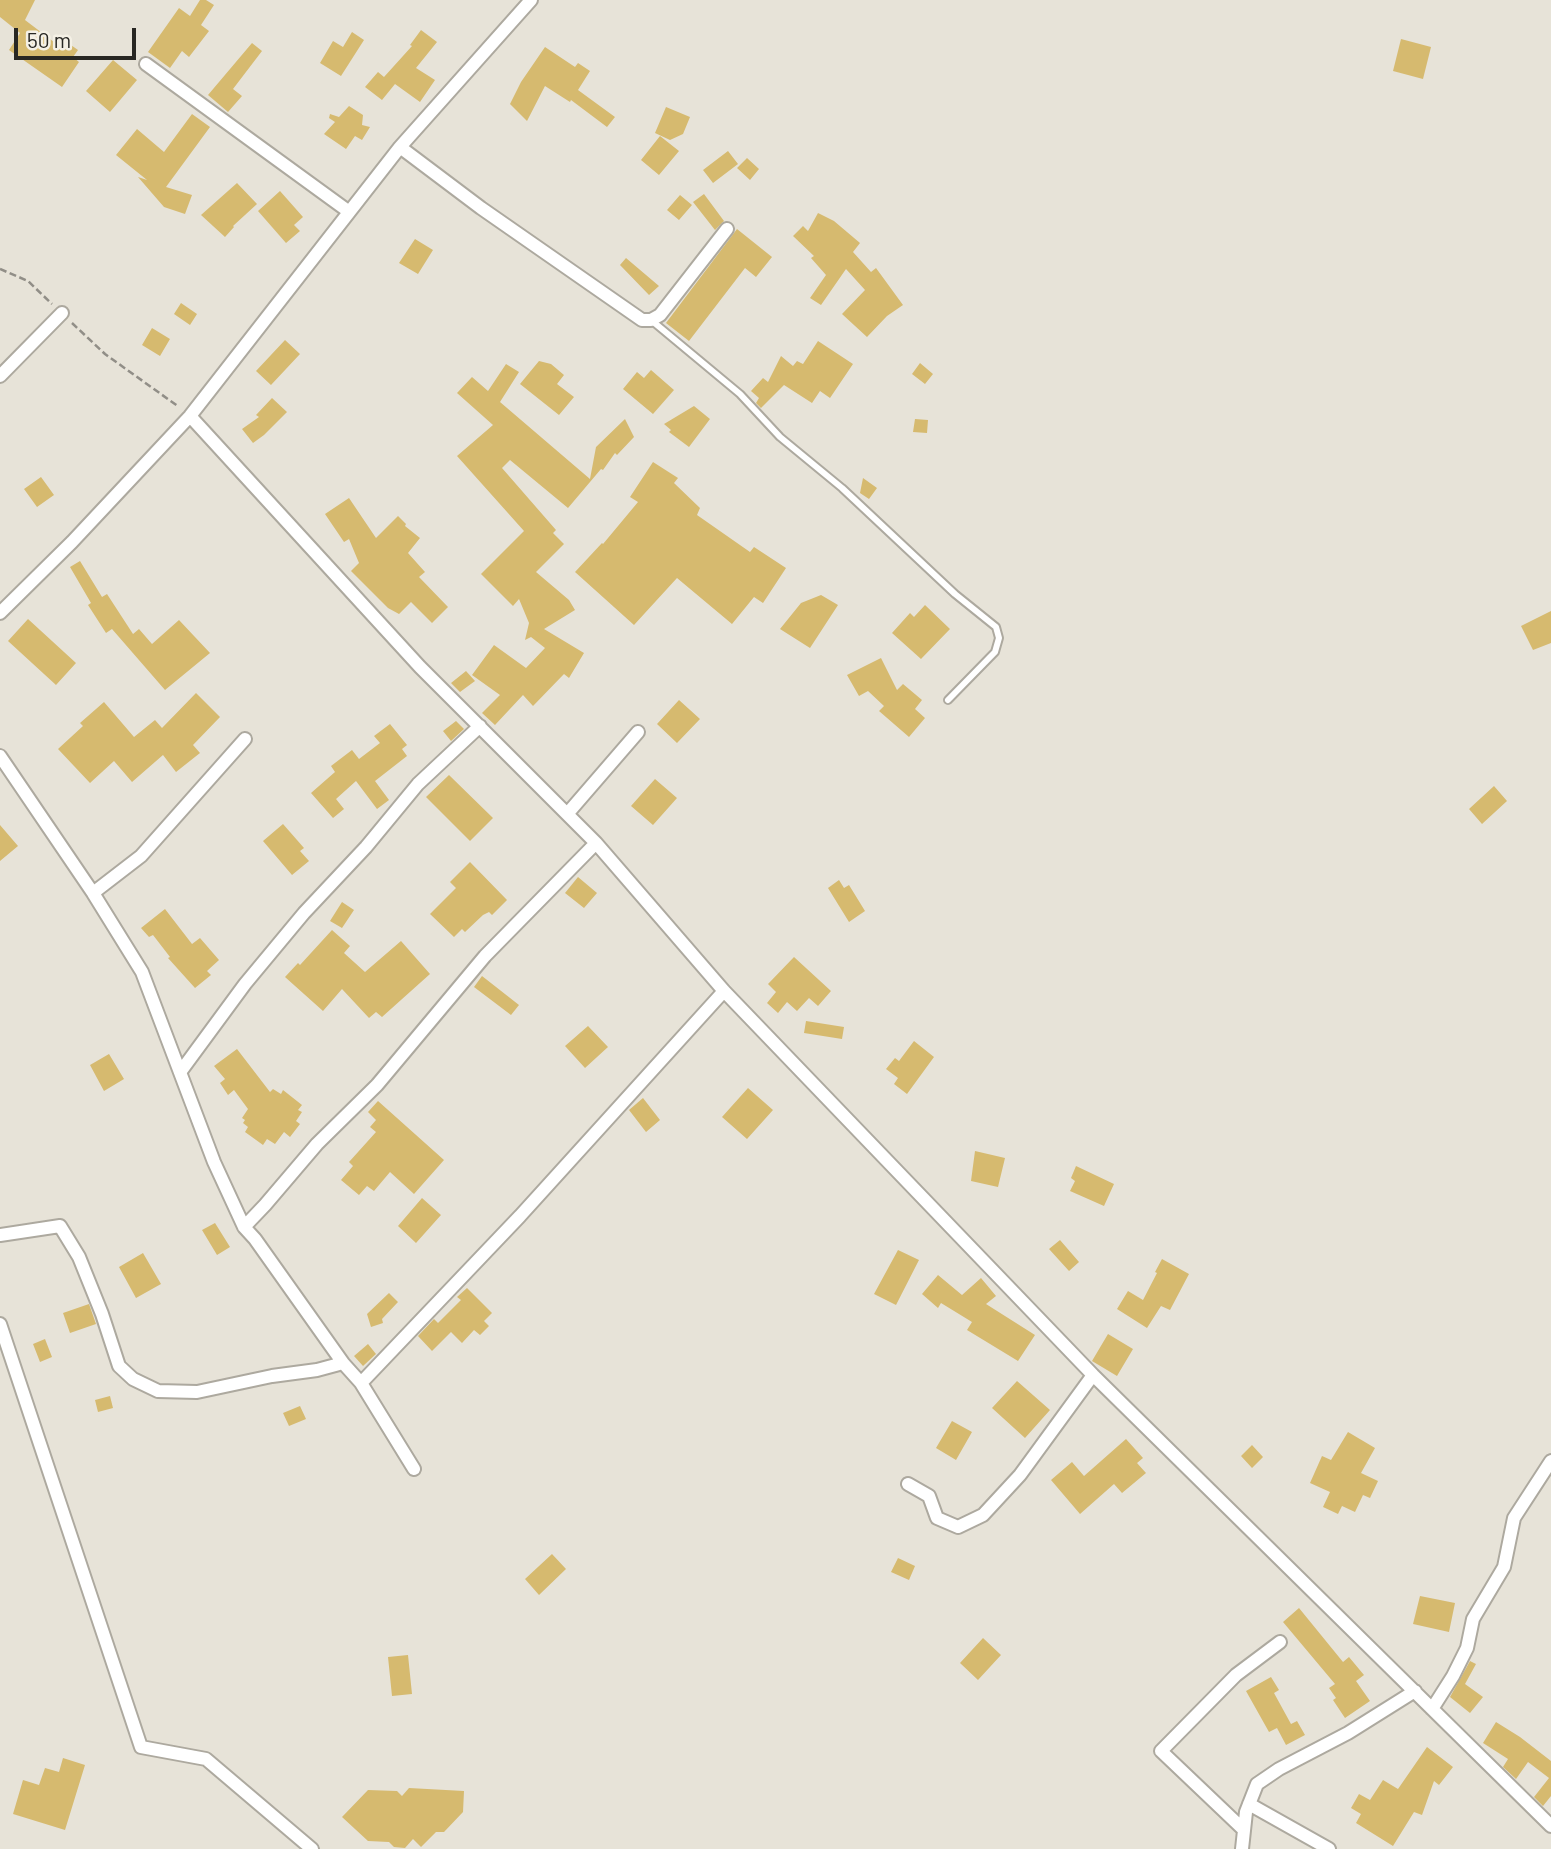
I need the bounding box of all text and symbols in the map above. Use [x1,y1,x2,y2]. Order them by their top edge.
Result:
scale bar [18,14,140,58]
text: 50 m [27,27,71,52]

